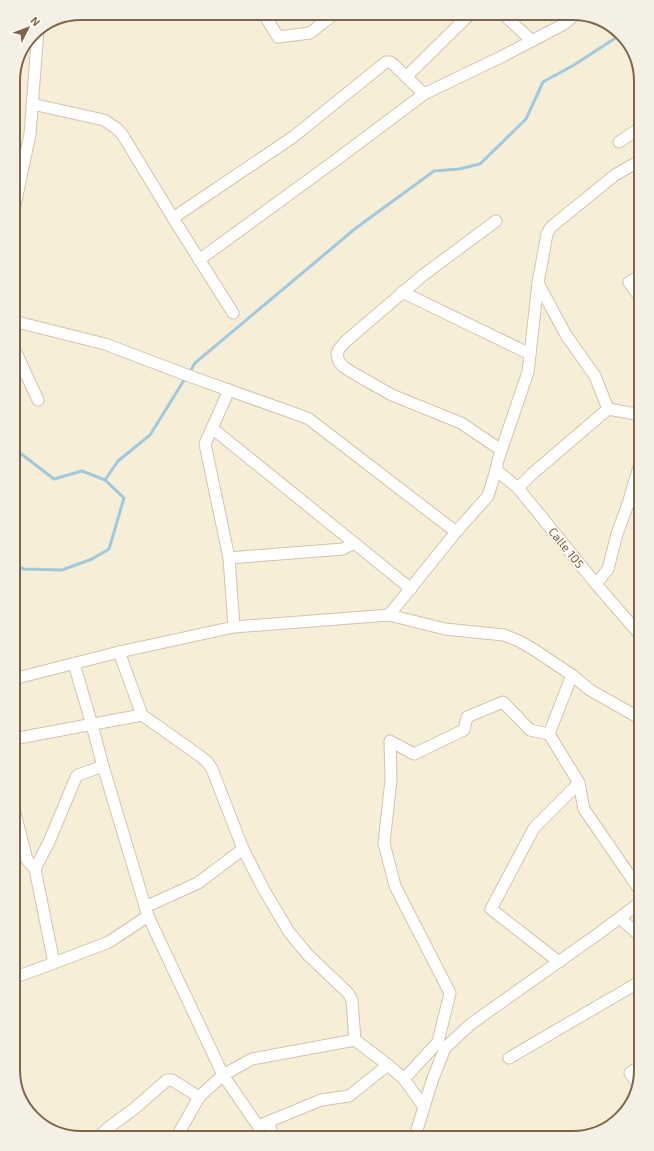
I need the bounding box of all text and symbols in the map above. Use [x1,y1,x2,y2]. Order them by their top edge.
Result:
north arrow [8,8,48,48]
text: N [28,14,43,28]
street label: Calle 105 [546,524,587,570]

